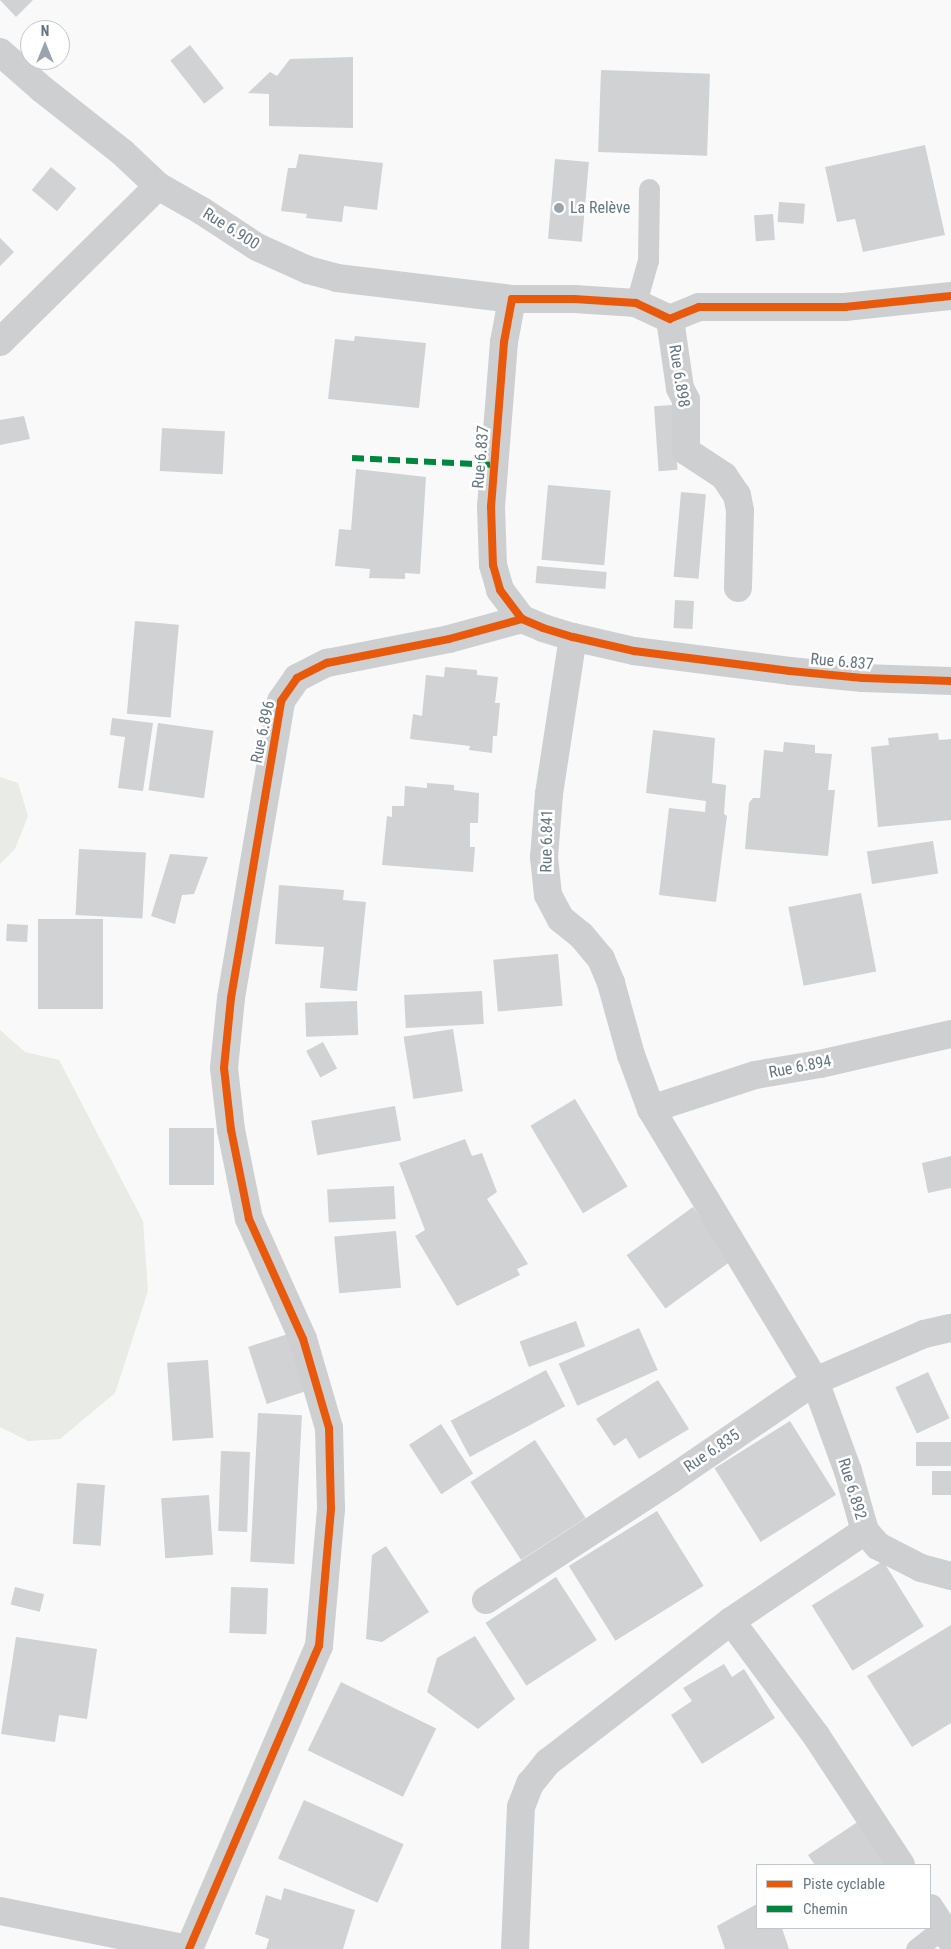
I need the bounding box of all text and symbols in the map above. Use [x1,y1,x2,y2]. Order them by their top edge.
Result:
north arrow [20,20,70,70]
text: N [41,23,49,39]
place label: La Relève [570,198,630,218]
marker: La Relève [552,201,566,215]
street label: Rue 6.900 [199,204,263,254]
street label: Rue 6.898 [665,343,693,409]
street label: Rue 6.837 [469,425,493,489]
street label: Rue 6.837 [810,650,874,674]
street label: Rue 6.896 [247,699,279,765]
street label: Rue 6.841 [537,809,557,873]
street label: Rue 6.894 [767,1052,833,1082]
street label: Rue 6.835 [680,1425,744,1477]
street label: Rue 6.892 [834,1456,870,1522]
legend [756,1864,931,1929]
text: Piste cyclable [803,1875,885,1893]
text: Chemin [803,1900,848,1918]

